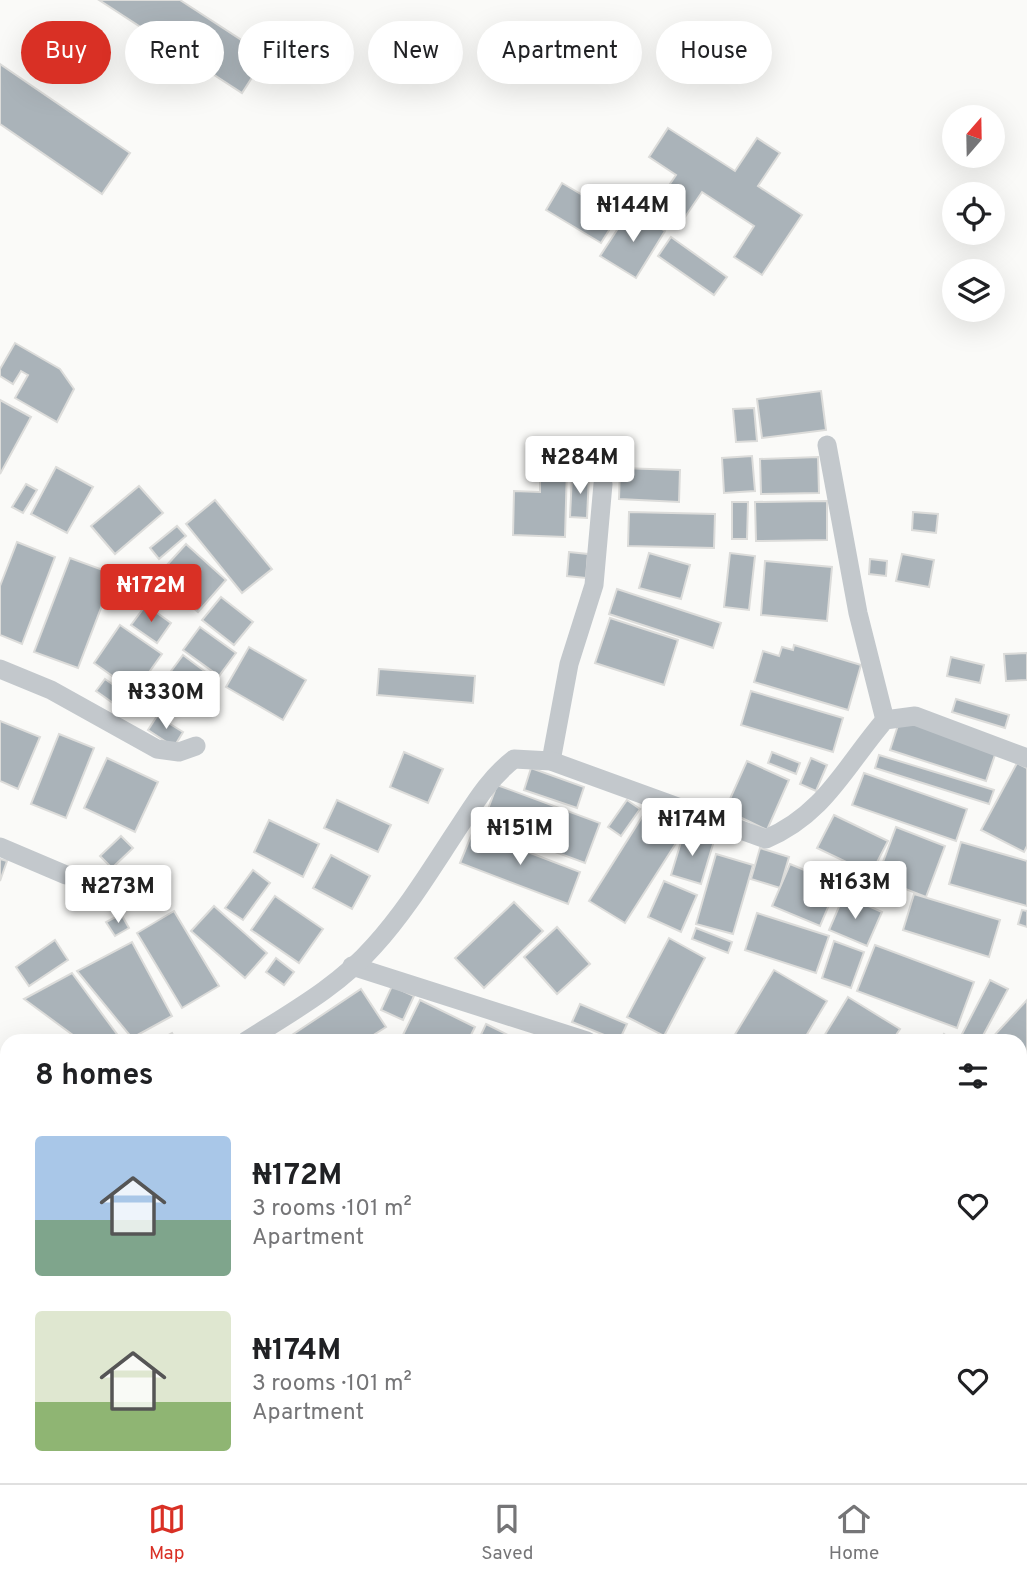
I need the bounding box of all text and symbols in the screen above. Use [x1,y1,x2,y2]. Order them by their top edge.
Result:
chip: Buy [21,21,111,84]
chip: Rent [125,21,224,84]
chip: Filters [238,21,354,84]
chip: New [368,21,463,84]
chip: Apartment [477,21,642,84]
chip: House [656,21,772,84]
north arrow [942,105,1004,168]
map controls [942,105,1005,322]
button: locate [942,182,1005,245]
pin: ₦144M [584,184,682,244]
text: ₦144M [597,192,669,221]
button: layers [942,259,1005,322]
pin: ₦284M [531,436,629,496]
text: ₦284M [541,444,619,473]
pin: ₦172M [102,564,200,624]
text: ₦172M [116,572,186,601]
pin: ₦330M [117,672,215,731]
text: ₦330M [128,679,204,708]
pin: ₦174M [643,798,741,858]
text: ₦174M [658,806,726,835]
pin: ₦151M [471,808,569,867]
text: ₦151M [487,815,553,844]
pin: ₦163M [806,862,904,921]
pin: ₦273M [69,866,167,925]
text: ₦163M [819,869,891,898]
text: ₦273M [81,873,155,902]
icon: filters [954,1057,992,1095]
text: 8 homes [35,1058,154,1095]
text: ₦172M [252,1158,342,1195]
icon: home [91,1164,175,1248]
icon: heart [954,1187,992,1225]
text: 3 rooms · 101 m² [252,1195,412,1224]
text: Apartment [252,1224,364,1253]
text: ₦174M [252,1333,341,1370]
icon: home [91,1339,175,1423]
icon: heart [954,1362,992,1400]
text: 3 rooms · 101 m² [252,1370,412,1399]
text: Apartment [252,1399,364,1428]
tab: Map [148,1500,186,1566]
tab: Saved [481,1500,533,1566]
tab: Home [829,1500,879,1566]

